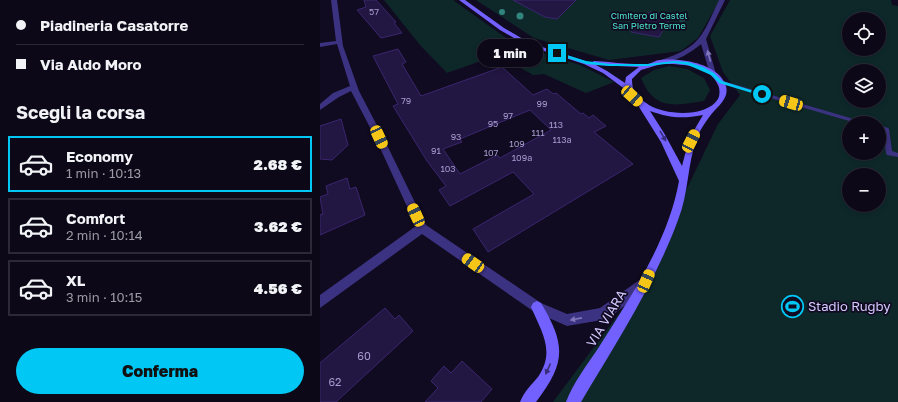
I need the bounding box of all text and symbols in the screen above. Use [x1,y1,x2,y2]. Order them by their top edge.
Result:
house number: 57 [369,6,379,17]
park label: Cimitero di Castel San Pietro Terme [611,10,687,31]
map controls [842,12,886,212]
button: locate [842,12,886,56]
text: Piadineria Casatorre [40,16,188,34]
callout: 1 min [477,39,543,67]
route end [548,44,566,62]
text: 1 min [493,45,527,61]
one-way arrow [706,50,712,62]
text: Via Aldo Moro [40,55,142,73]
button: layers [842,64,886,108]
car [619,84,645,108]
route start [753,85,771,103]
car [778,94,804,112]
house number: 79 [401,95,411,106]
house number: 99 [537,98,547,109]
text: Scegli la corsa [16,101,145,123]
house number: 97 [503,110,513,121]
button: + [842,116,886,160]
house number: 95 [488,118,498,129]
house number: 113 [549,119,563,130]
car [368,124,390,150]
house number: 111 [531,127,545,138]
car [680,128,702,154]
one-way arrow [660,130,667,142]
house number: 93 [451,131,461,142]
house number: 113a [552,134,572,145]
house number: 109 [509,138,525,149]
house number: 91 [431,145,442,156]
icon: car [18,146,54,182]
text: Economy [66,147,133,165]
house number: 107 [484,147,499,158]
house number: 109a [512,152,532,163]
text: 2.68 € [254,155,302,173]
house number: 103 [440,163,456,174]
text: 1 min · 10:13 [66,165,141,181]
button: − [842,168,886,212]
car [405,202,427,228]
icon: car [18,208,54,244]
text: Comfort [66,209,125,227]
text: 3.62 € [254,217,302,235]
text: 2 min · 10:14 [66,227,143,243]
car [460,251,486,275]
car [636,268,656,294]
icon: car [18,270,54,306]
text: XL [66,271,85,289]
text: 4.56 € [254,279,302,297]
street label: VIA VIARA [583,286,629,349]
text: 3 min · 10:15 [66,289,142,305]
sports icon: Stadio Rugby [779,293,805,319]
place label: Stadio Rugby [808,298,891,314]
one-way arrow [570,316,582,322]
button: Conferma [16,348,304,394]
house number: 60 [357,349,371,362]
one-way arrow [545,364,551,376]
house number: 62 [328,375,342,388]

